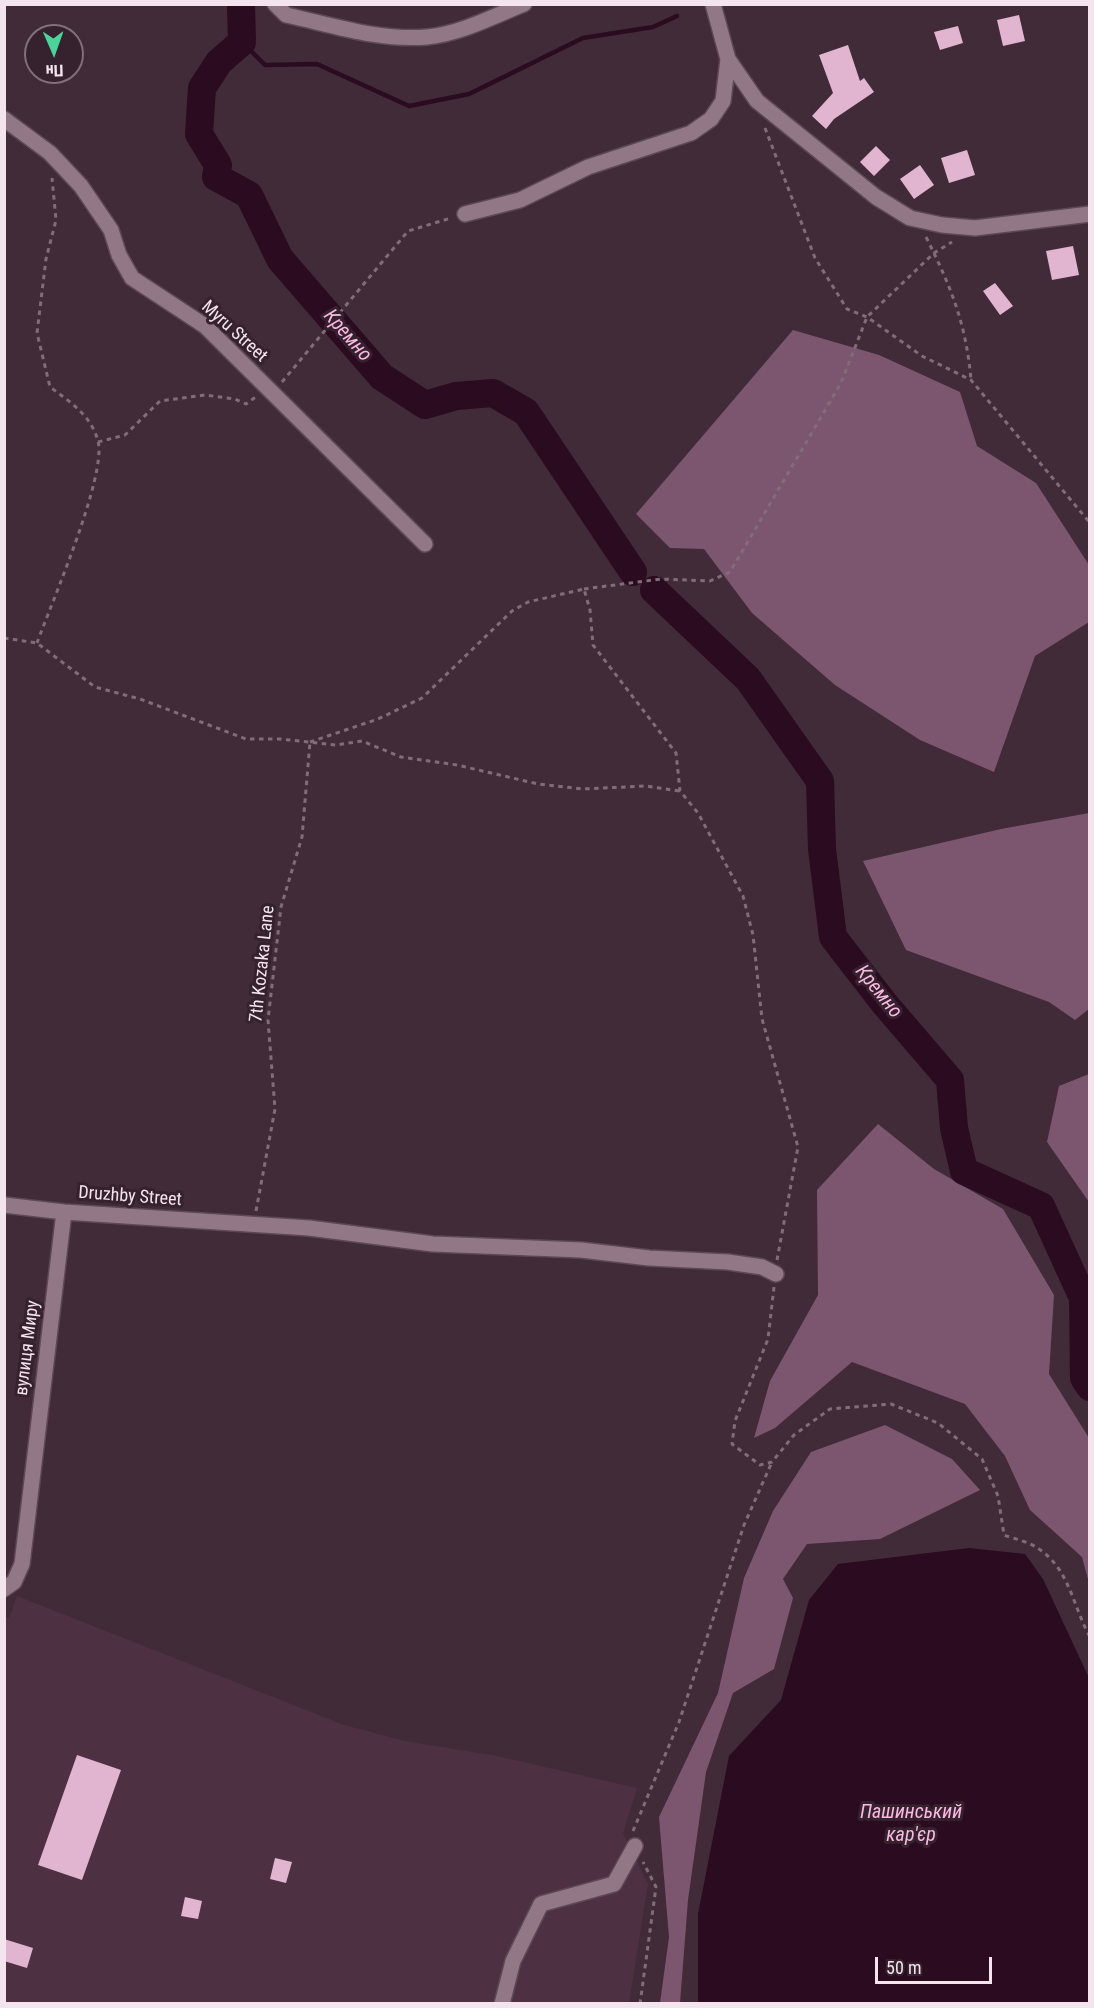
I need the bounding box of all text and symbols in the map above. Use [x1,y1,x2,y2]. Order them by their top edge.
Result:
north arrow [24,24,84,84]
text: Пн [45,61,64,80]
street label: Myru Street [196,297,272,367]
water label: Кремно [318,305,376,367]
street label: 7th Kozaka Lane [246,905,280,1023]
water label: Кремно [849,961,907,1023]
street label: Druzhby Street [78,1183,182,1211]
street label: вулиця Миру [11,1299,45,1397]
water label: Пашинський кар'єр [860,1801,962,1848]
scale bar [878,1945,995,1983]
text: 50 m [886,1957,921,1978]

